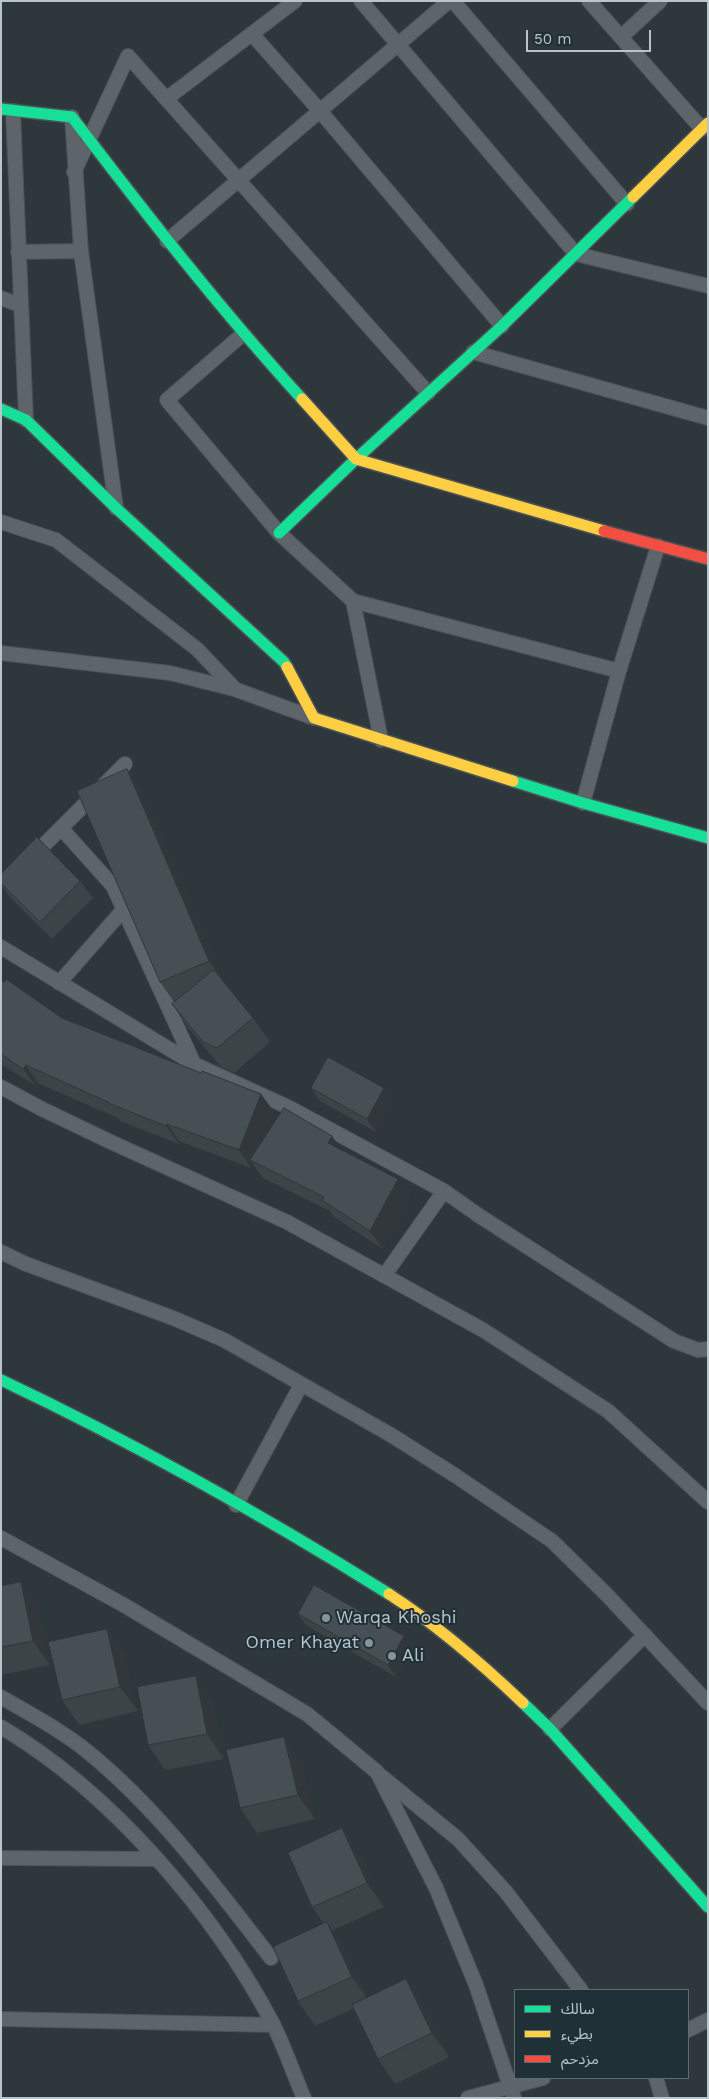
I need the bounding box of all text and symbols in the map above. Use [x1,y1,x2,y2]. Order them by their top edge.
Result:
scale bar [529,20,654,52]
text: 50 m [534,30,571,48]
place label: Warqa Khoshi [336,1607,457,1629]
marker: Warqa Khoshi [320,1612,332,1624]
place label: Omer Khayat [246,1632,359,1654]
marker: Omer Khayat [363,1637,375,1649]
place label: Ali [402,1645,424,1667]
marker: Ali [386,1650,398,1662]
legend [514,1989,689,2079]
text: سالك [561,2000,595,2018]
text: بطيء [561,2025,593,2043]
text: مزدحم [561,2050,599,2068]

